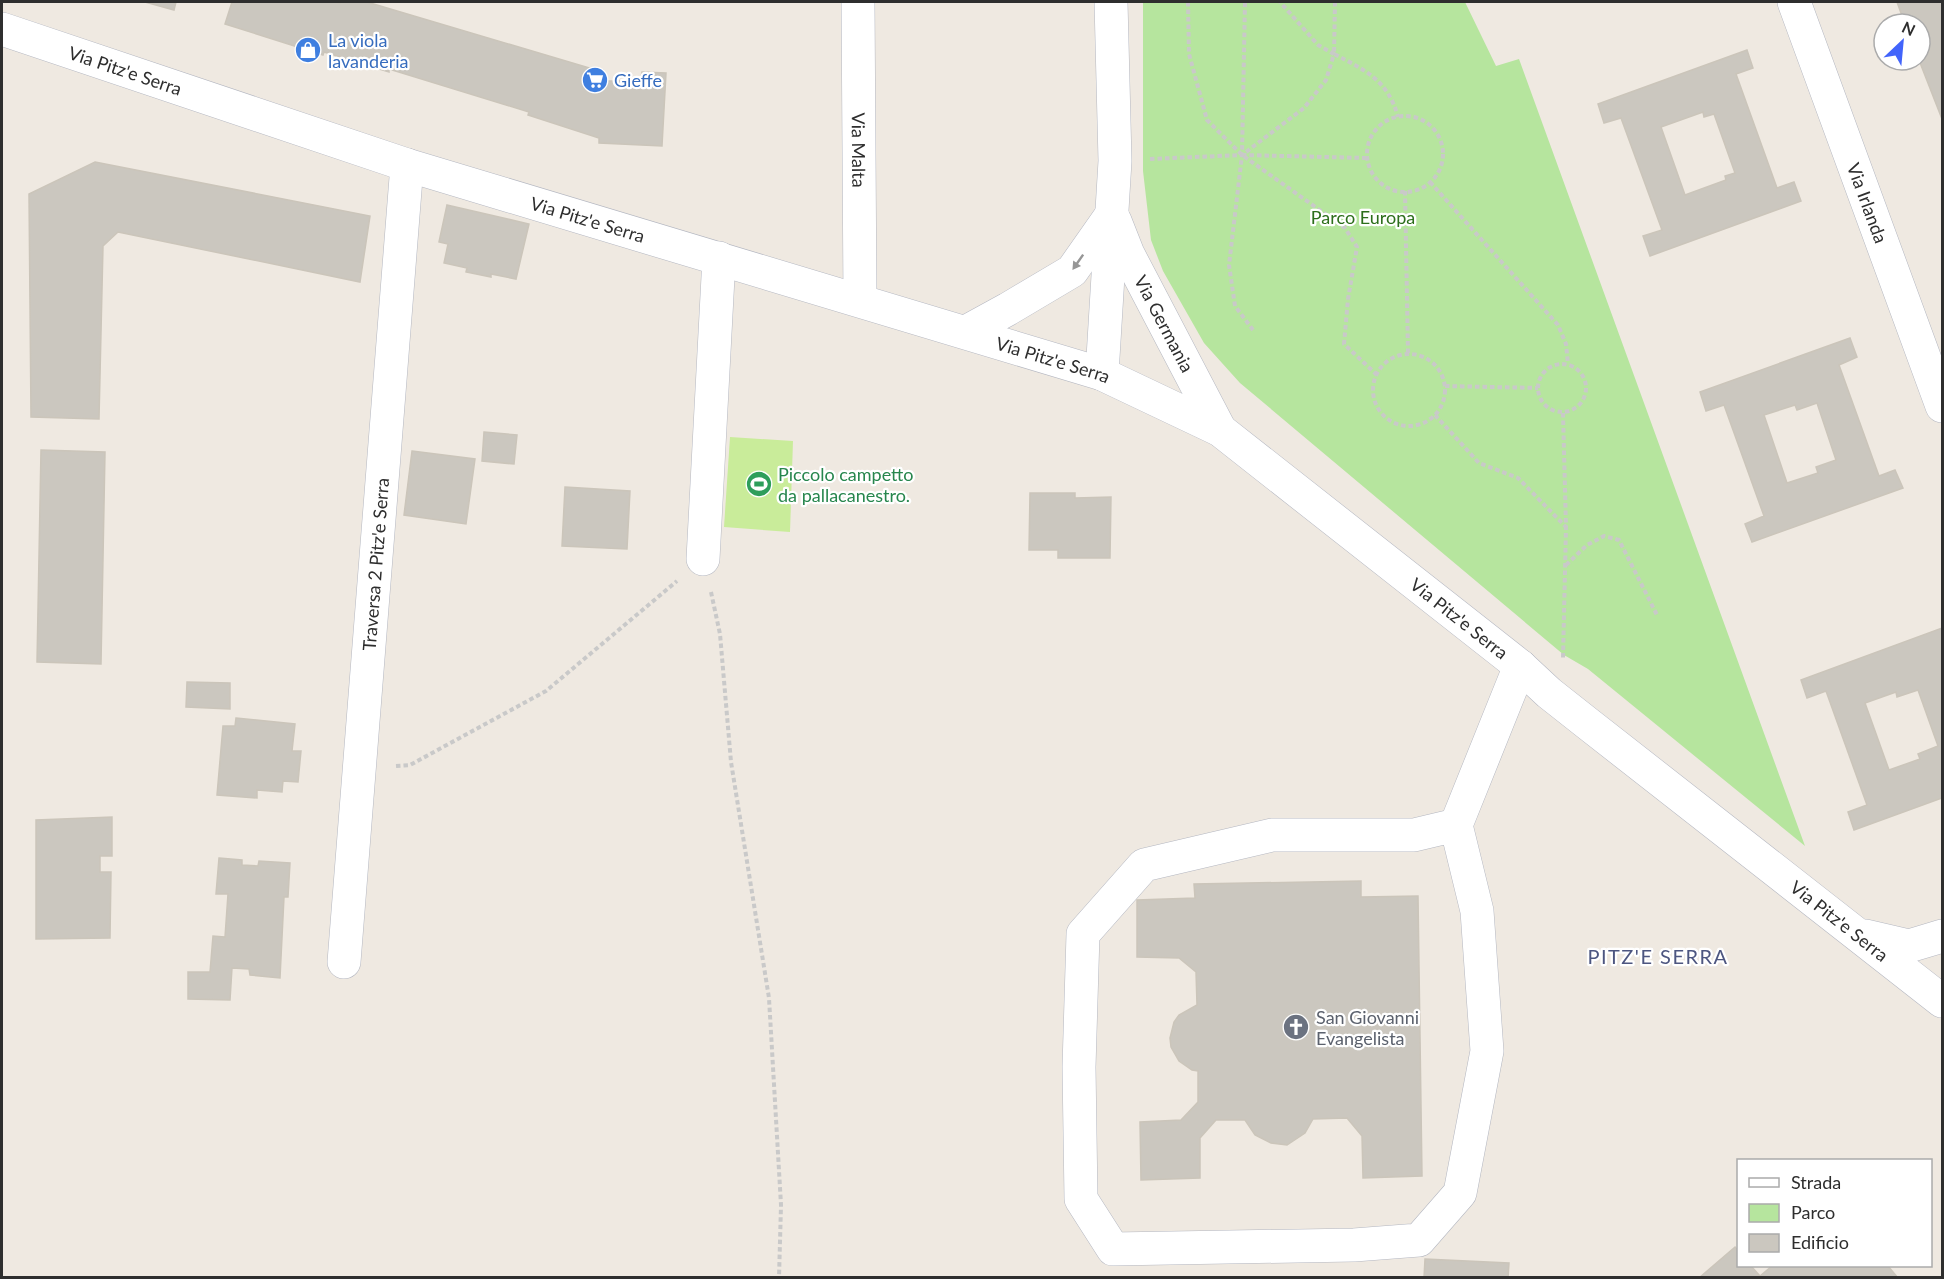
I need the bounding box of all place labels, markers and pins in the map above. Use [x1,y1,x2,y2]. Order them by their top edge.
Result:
place label: La viola lavanderia [328,29,409,72]
shop icon: La viola lavanderia [293,35,323,65]
supermarket icon: Gieffe [580,65,610,95]
place label: Gieffe [614,69,662,91]
place label: Piccolo campetto da pallacanestro. [778,463,914,506]
sports icon: Piccolo campetto da pallacanestro. [744,469,774,499]
place label: San Giovanni Evangelista [1316,1006,1419,1049]
church icon: San Giovanni Evangelista [1281,1012,1311,1042]

